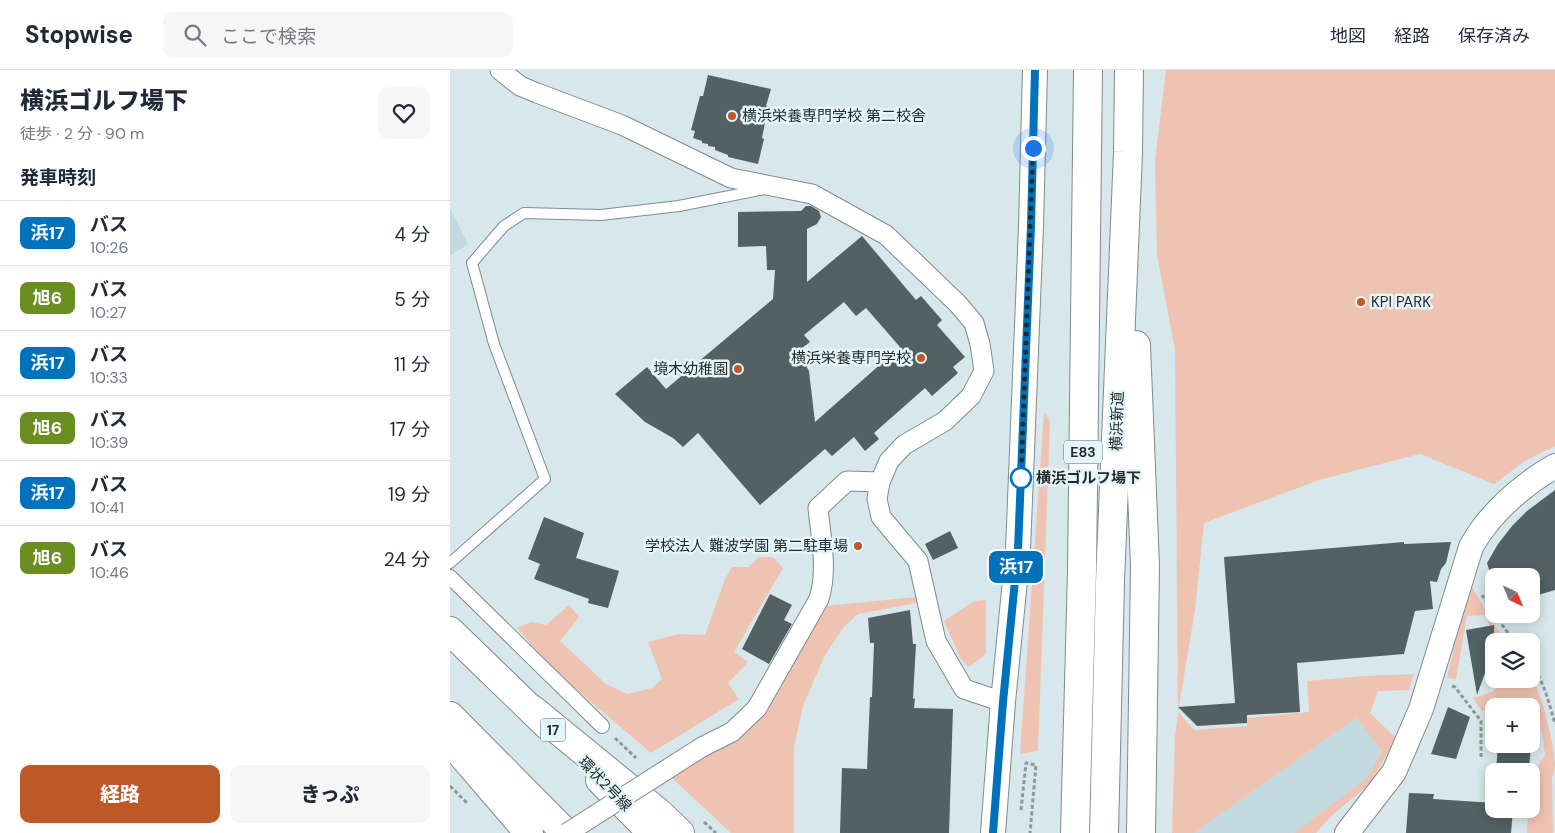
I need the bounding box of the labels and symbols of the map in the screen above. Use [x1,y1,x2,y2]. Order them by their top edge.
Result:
place label: 横浜栄養専門学校 第二校舎 [742,106,926,126]
marker: 横浜栄養専門学校 第二校舎 [726,110,738,122]
your location [1021,136,1046,161]
place label: KPI PARK [1371,292,1431,312]
marker: KPI PARK [1355,296,1367,308]
place label: 横浜栄養専門学校 [791,348,911,368]
marker: 横浜栄養専門学校 [915,352,927,364]
place label: 境木幼稚園 [653,359,728,379]
marker: 境木幼稚園 [732,363,744,375]
street label: 横浜新道 [1106,391,1128,451]
road number: E83 [1064,441,1102,464]
marker: 横浜ゴルフ場下 [1010,467,1032,489]
place label: 横浜ゴルフ場下 [1036,468,1141,488]
place label: 学校法人 難波学園 第二駐車場 [645,536,848,556]
marker: 学校法人 難波学園 第二駐車場 [852,540,864,552]
line badge: 浜17 [987,551,1045,583]
north arrow [1485,568,1540,622]
road number: 17 [540,718,566,742]
street label: 環状2号線 [574,752,636,816]

